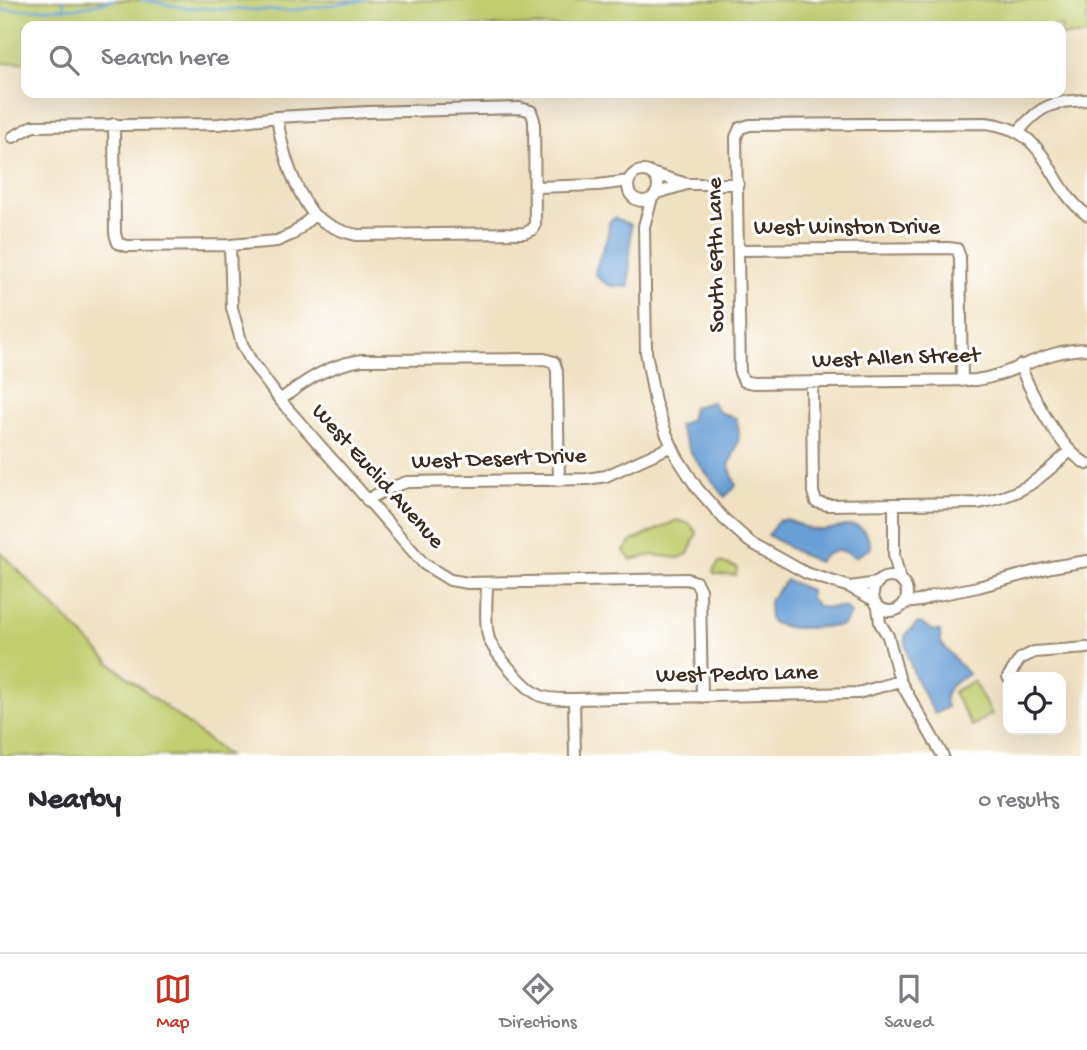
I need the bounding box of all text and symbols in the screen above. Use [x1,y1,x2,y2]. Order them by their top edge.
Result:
search box [21,21,1066,98]
icon: search [45,41,83,79]
text: Search here [101,44,229,75]
street label: South 69th Lane [702,176,732,333]
street label: West Winston Drive [754,215,941,242]
street label: West Allen Street [812,343,982,375]
street label: West Euclid Avenue [305,399,450,556]
street label: West Desert Drive [411,443,588,477]
street label: West Pedro Lane [656,660,819,690]
map controls [1003,672,1066,735]
button: locate [1003,672,1066,735]
text: Nearby [28,784,121,819]
text: 0 results [978,788,1059,815]
tab: Map [154,970,192,1035]
tab: Directions [500,970,577,1035]
tab: Saved [884,970,933,1035]

